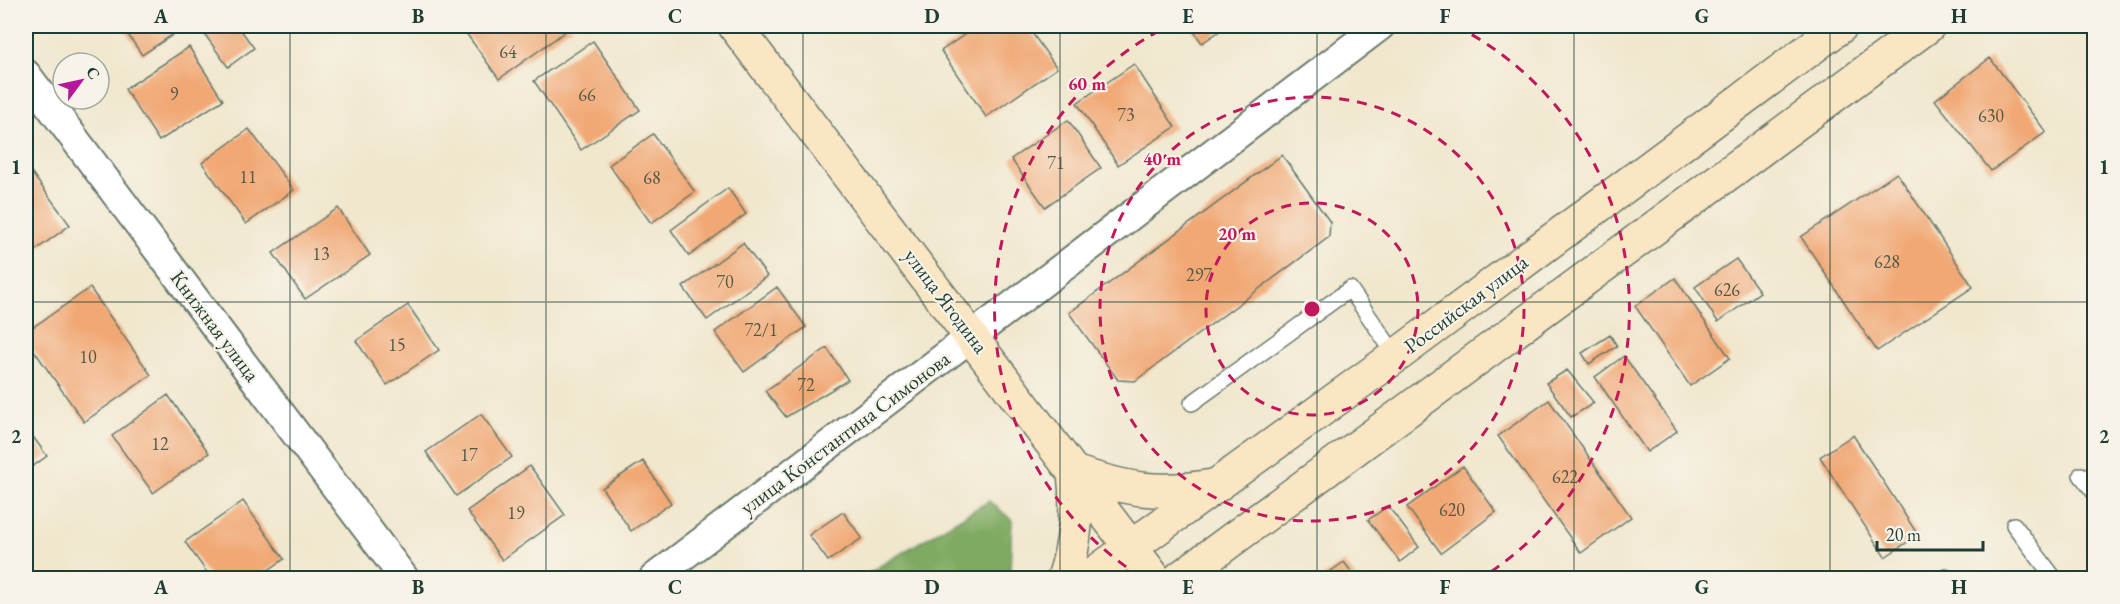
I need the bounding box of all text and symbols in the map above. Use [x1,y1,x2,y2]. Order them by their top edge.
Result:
text: A [153,3,169,29]
text: B [412,3,424,29]
text: C [668,3,682,29]
text: D [924,3,940,29]
text: E [1182,3,1194,29]
text: F [1440,3,1451,29]
text: G [1695,3,1709,29]
text: H [1951,3,1967,29]
house number: 64 [499,40,517,63]
north arrow [51,51,111,111]
text: С [81,63,105,84]
text: 60 m [1068,72,1106,95]
house number: 9 [170,82,179,105]
house number: 66 [578,83,596,106]
house number: 73 [1117,103,1135,126]
house number: 630 [1978,104,2004,127]
text: 40 m [1143,147,1181,170]
house number: 71 [1047,151,1065,174]
text: 1 [11,154,21,180]
text: 1 [2099,154,2109,180]
house number: 11 [239,165,257,188]
house number: 68 [643,166,661,189]
text: 20 m [1218,222,1256,245]
house number: 13 [312,242,330,265]
street label: улица Ягодина [898,243,995,359]
street label: Российская улица [1398,248,1534,359]
house number: 628 [1874,250,1900,273]
house number: 297 [1186,263,1212,286]
street label: Книжная улица [165,265,266,387]
house number: 70 [716,270,734,293]
house number: 626 [1714,278,1740,301]
centre of rings [1302,299,1322,319]
house number: 72/1 [744,318,778,341]
house number: 15 [388,333,406,356]
street label: улица Константина Симонова [734,344,955,520]
house number: 10 [79,345,97,368]
house number: 72 [797,373,815,396]
text: 2 [11,423,22,449]
text: 2 [2099,423,2110,449]
house number: 12 [151,432,169,455]
house number: 17 [460,443,478,466]
house number: 622 [1552,465,1578,488]
house number: 620 [1439,498,1465,521]
house number: 19 [507,501,525,524]
scale bar [1877,514,1984,552]
text: 20 m [1886,523,1921,546]
text: A [153,574,169,600]
text: B [412,574,424,600]
text: C [668,574,682,600]
text: D [924,574,940,600]
text: E [1182,574,1194,600]
text: F [1440,574,1451,600]
text: G [1695,574,1709,600]
text: H [1951,574,1967,600]

